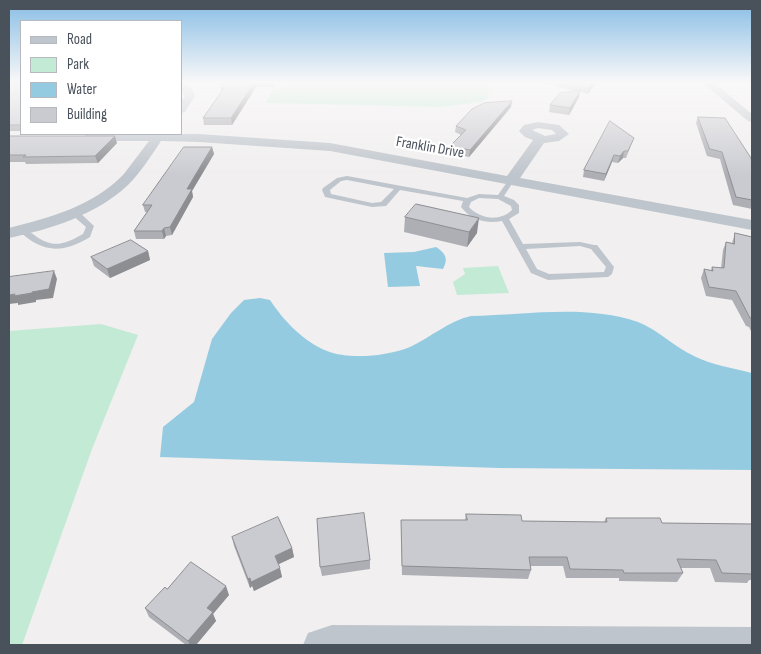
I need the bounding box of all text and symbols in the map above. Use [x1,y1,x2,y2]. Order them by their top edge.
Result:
legend [20,20,182,135]
text: Road [67,30,92,49]
text: Park [67,55,89,74]
text: Water [67,80,97,99]
text: Building [67,105,107,124]
street label: Franklin Drive [395,133,465,163]

